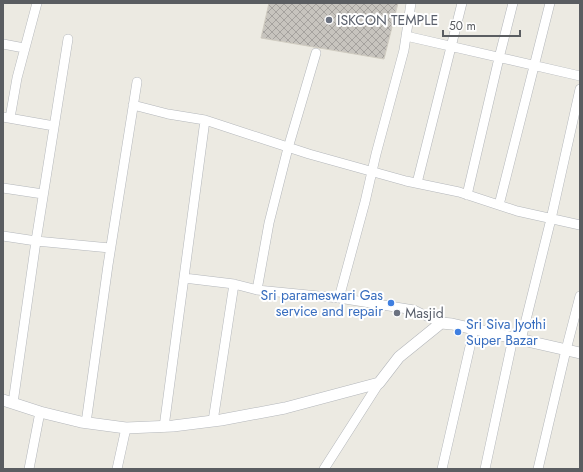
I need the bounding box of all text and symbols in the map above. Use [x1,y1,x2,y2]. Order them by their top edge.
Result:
place label: ISKCON TEMPLE [337,10,438,30]
scale bar [443,12,520,38]
marker: ISKCON TEMPLE [324,15,334,25]
text: 50 m [449,17,476,35]
place label: Sri parameswari Gas service and repair [261,285,383,321]
marker: Sri parameswari Gas service and repair [386,298,396,308]
place label: Masjid [405,303,444,323]
marker: Masjid [392,308,402,318]
place label: Sri Siva Jyothi Super Bazar [466,314,546,350]
marker: Sri Siva Jyothi Super Bazar [453,327,463,337]

